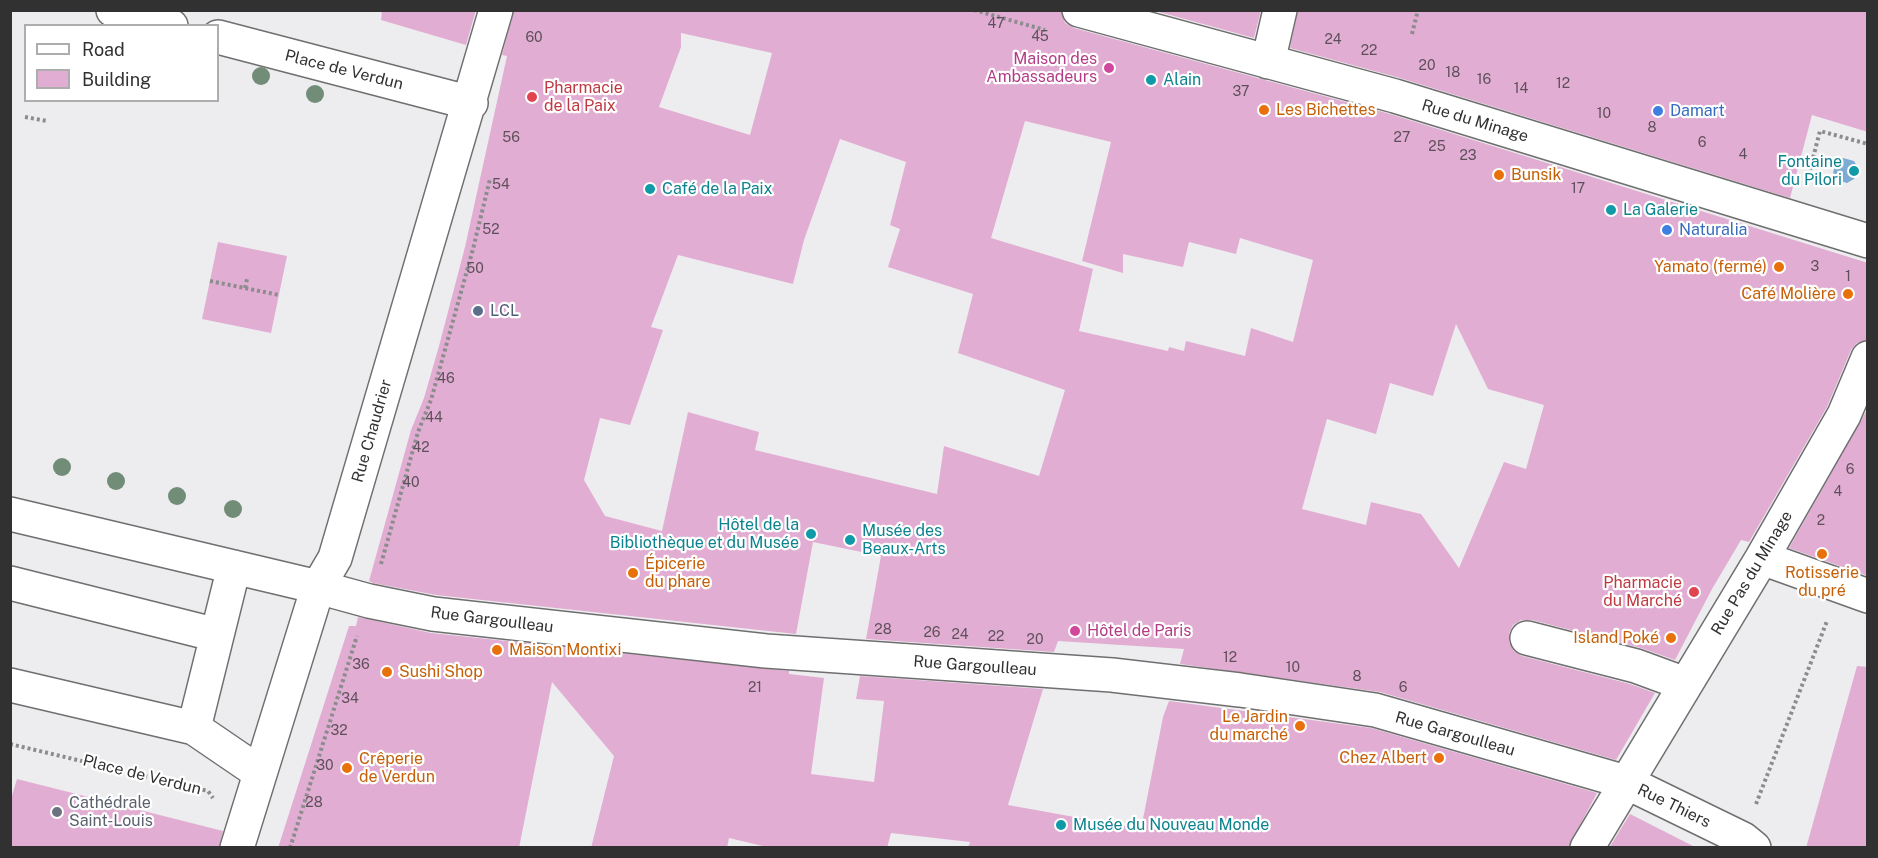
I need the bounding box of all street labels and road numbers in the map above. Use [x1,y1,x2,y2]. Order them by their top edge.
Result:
street label: Place de Verdun [283,46,405,94]
street label: Rue du Minage [1419,96,1531,146]
street label: Rue Chaudrier [348,377,396,485]
street label: Rue Pas du Minage [1707,507,1797,639]
street label: Rue Gargoulleau [429,603,555,637]
street label: Rue Gargoulleau [913,652,1037,680]
street label: Rue Gargoulleau [1393,708,1517,760]
street label: Place de Verdun [81,751,203,799]
street label: Rue Thiers [1634,780,1714,832]

